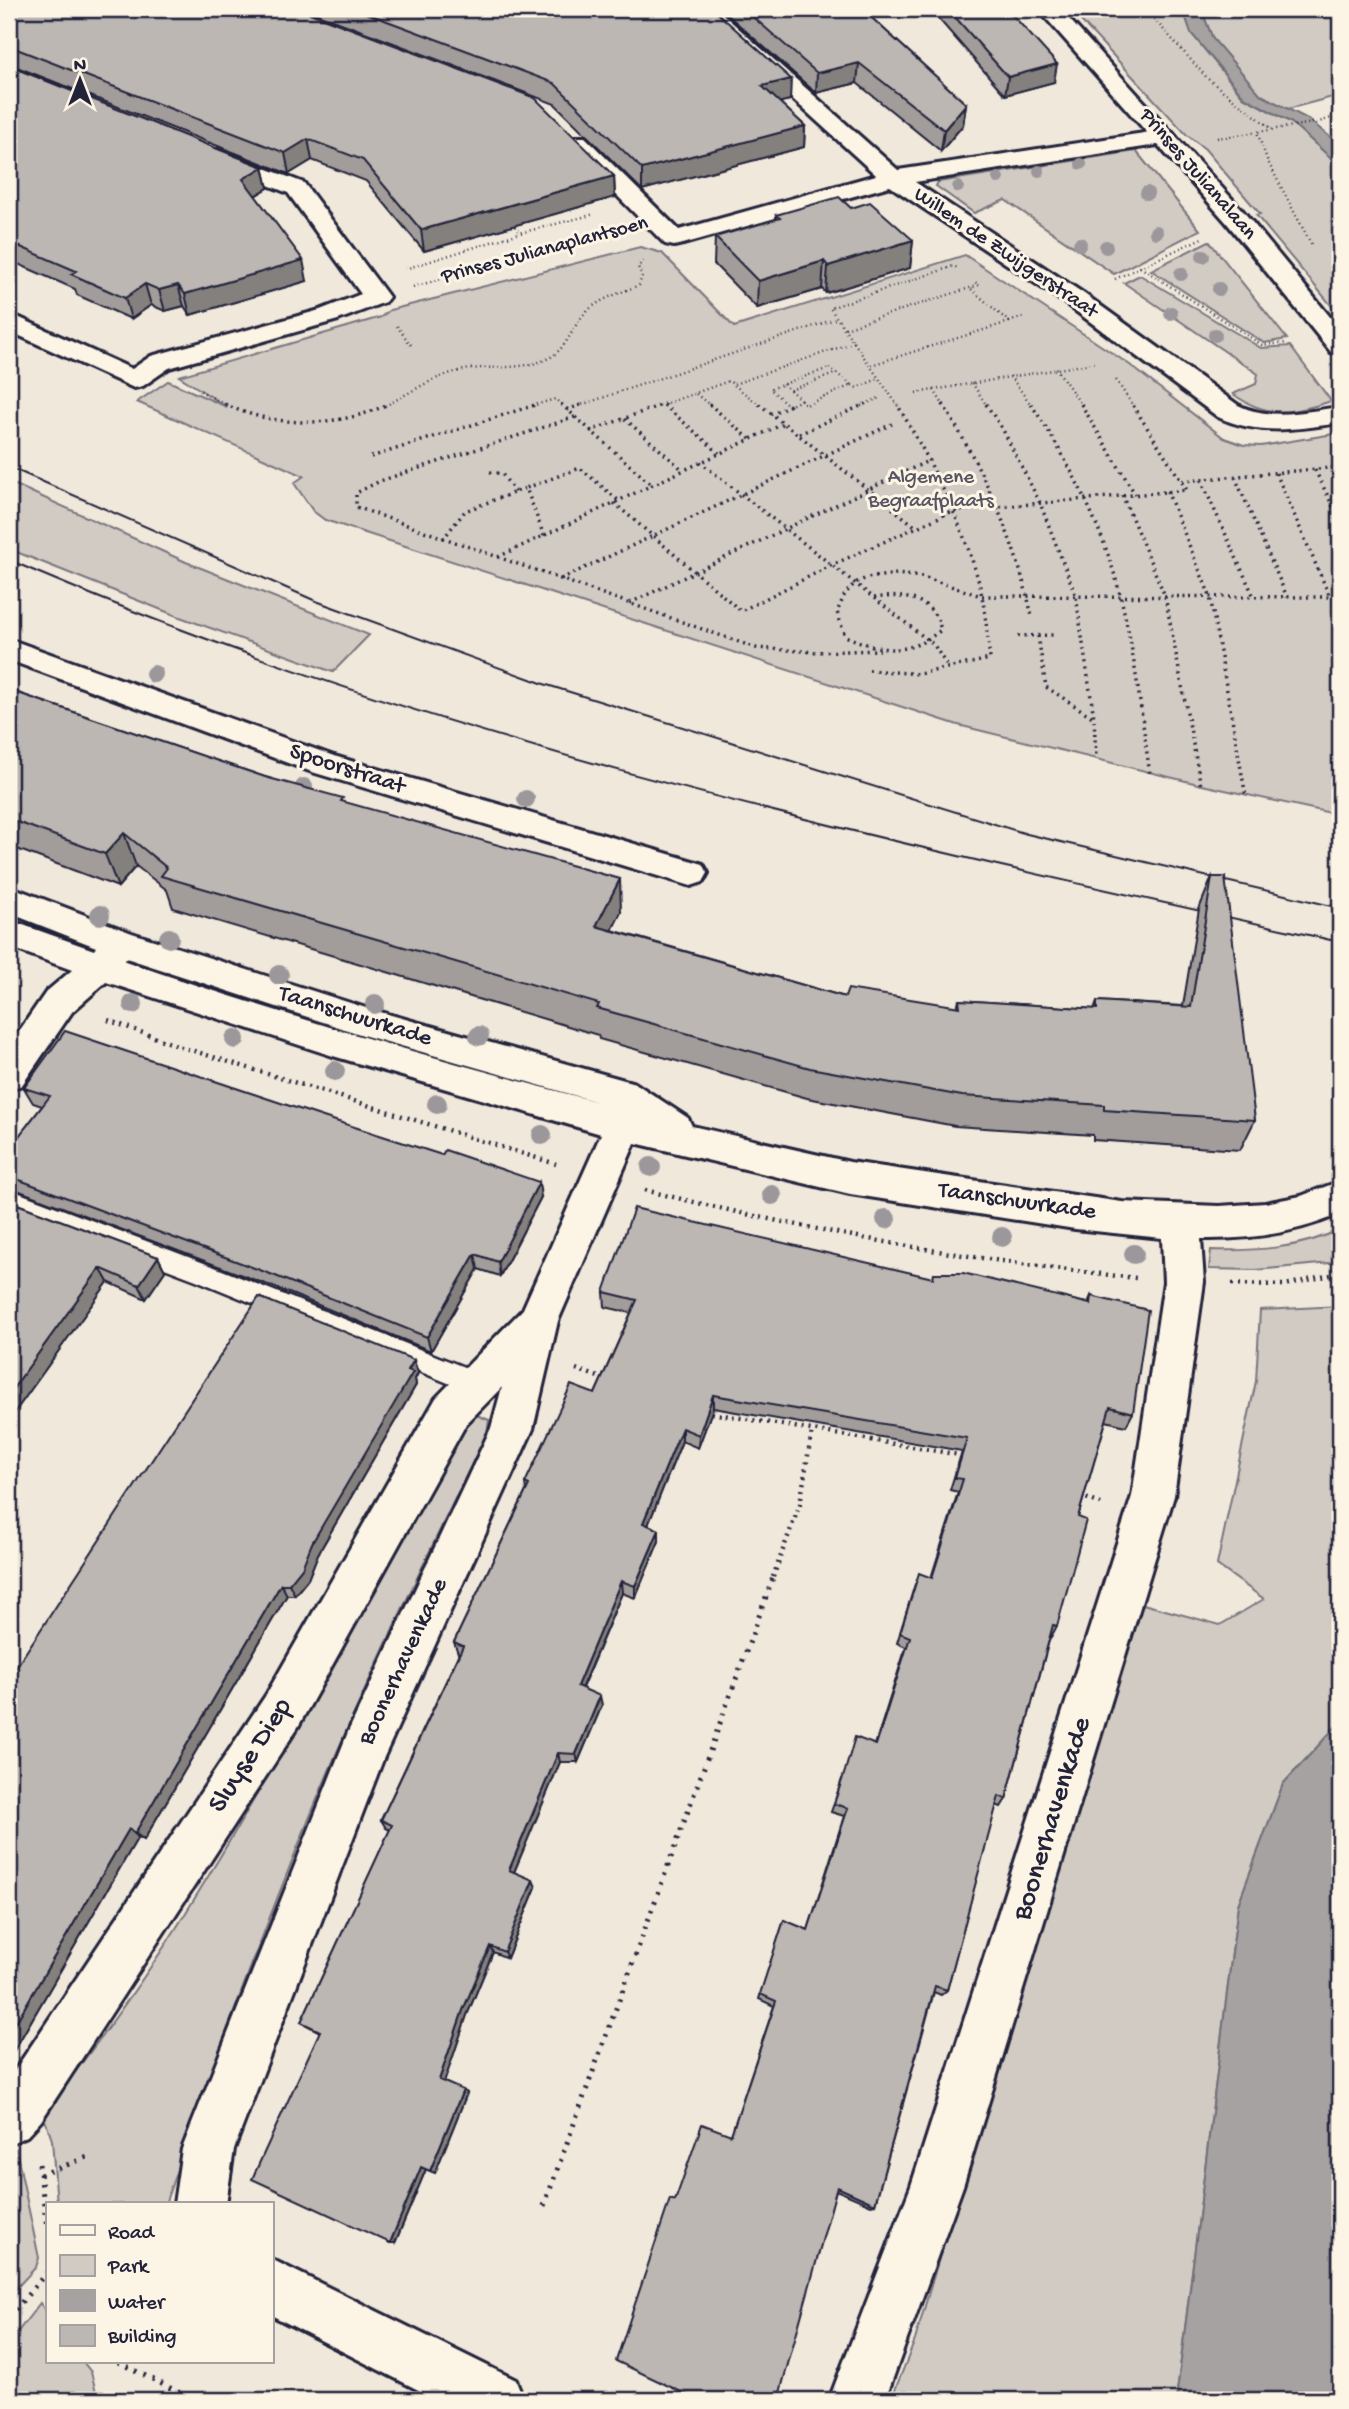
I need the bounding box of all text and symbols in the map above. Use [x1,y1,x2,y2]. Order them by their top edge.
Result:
north arrow [46,46,116,116]
text: N [74,55,86,78]
street label: Prinses Julianalaan [1132,103,1261,246]
street label: Willem de Zwijgerstraat [908,183,1104,326]
street label: Prinses Julianaplantsoen [438,211,651,291]
park label: Algemene Begraafplaats [867,466,995,515]
street label: Spoorstraat [285,738,411,803]
street label: Taanschuurkade [273,979,436,1054]
street label: Taanschuurkade [934,1176,1098,1227]
street label: Boonerhavenkade [352,1574,456,1751]
street label: Sluyse Diep [202,1692,300,1820]
street label: Boonerhavenkade [1006,1713,1100,1925]
legend [46,2202,273,2364]
text: Road [108,2222,156,2247]
text: Park [107,2256,151,2281]
text: Water [108,2292,166,2317]
text: Building [107,2326,177,2351]

